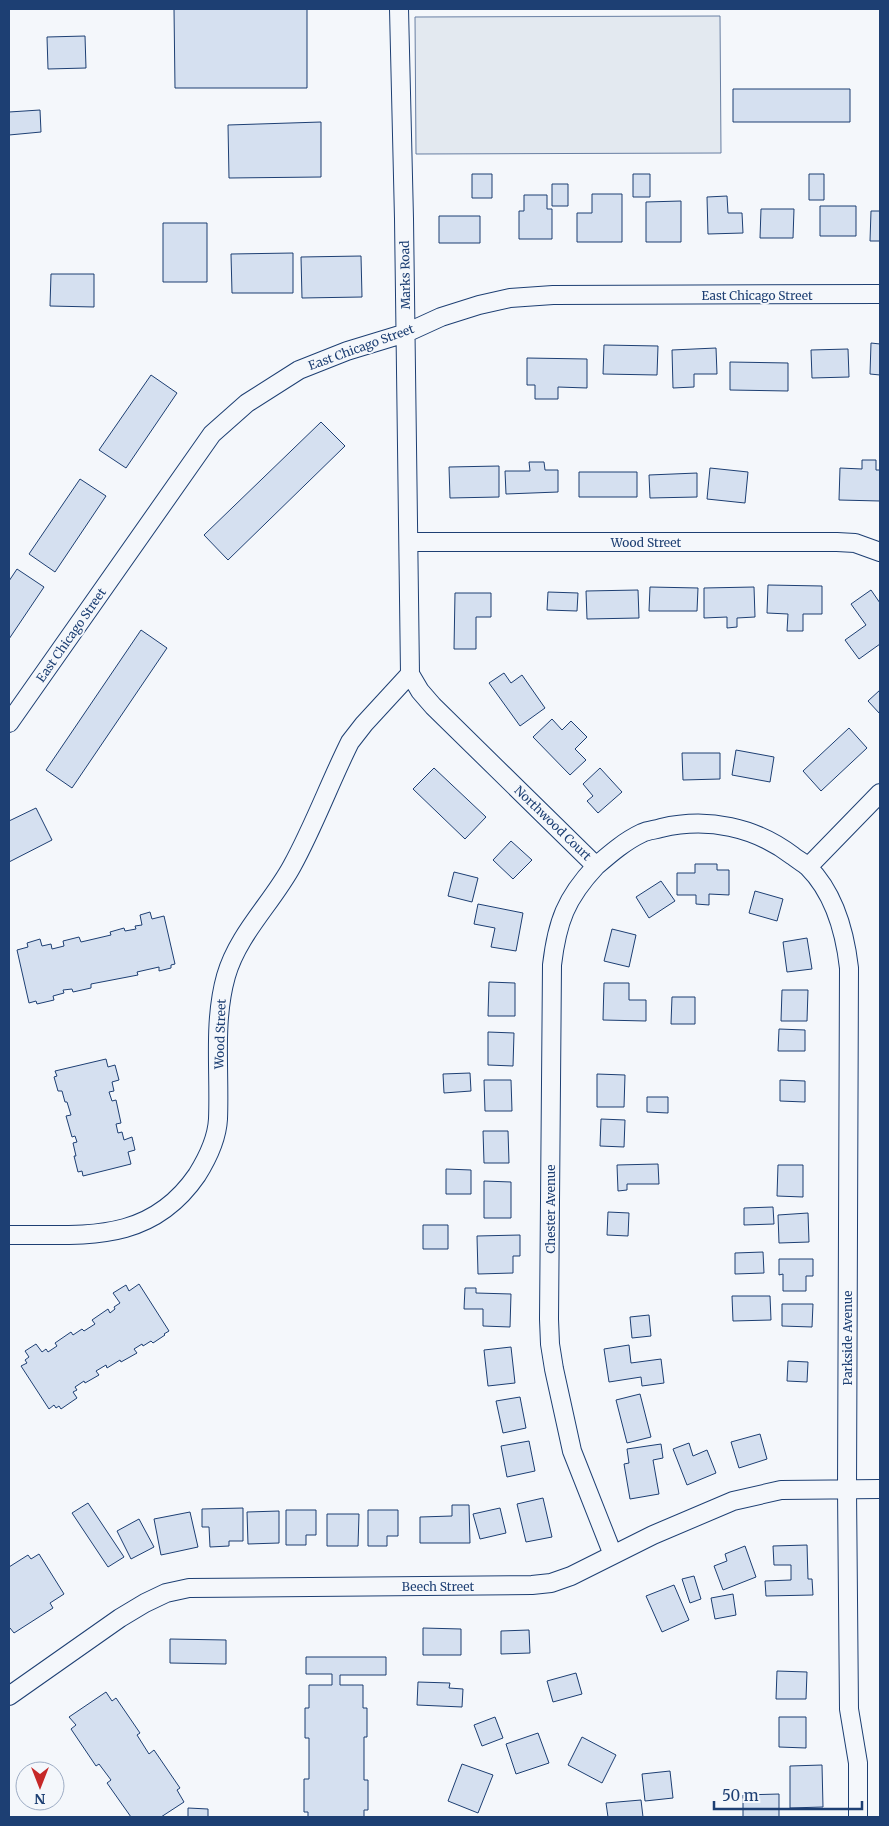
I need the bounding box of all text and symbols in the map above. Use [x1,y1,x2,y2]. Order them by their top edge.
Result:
street label: Marks Road [397,240,413,310]
street label: East Chicago Street [701,288,813,303]
street label: East Chicago Street [306,321,416,373]
street label: Wood Street [610,535,682,550]
street label: East Chicago Street [33,585,109,685]
street label: Northwood Court [512,783,595,864]
street label: Wood Street [211,998,229,1070]
street label: Chester Avenue [543,1164,558,1254]
street label: Parkside Avenue [840,1291,855,1385]
street label: Beech Street [402,1579,474,1594]
north arrow [15,1761,65,1811]
scale bar [714,1778,862,1810]
text: 50 m [722,1786,759,1805]
text: N [34,1790,46,1808]

